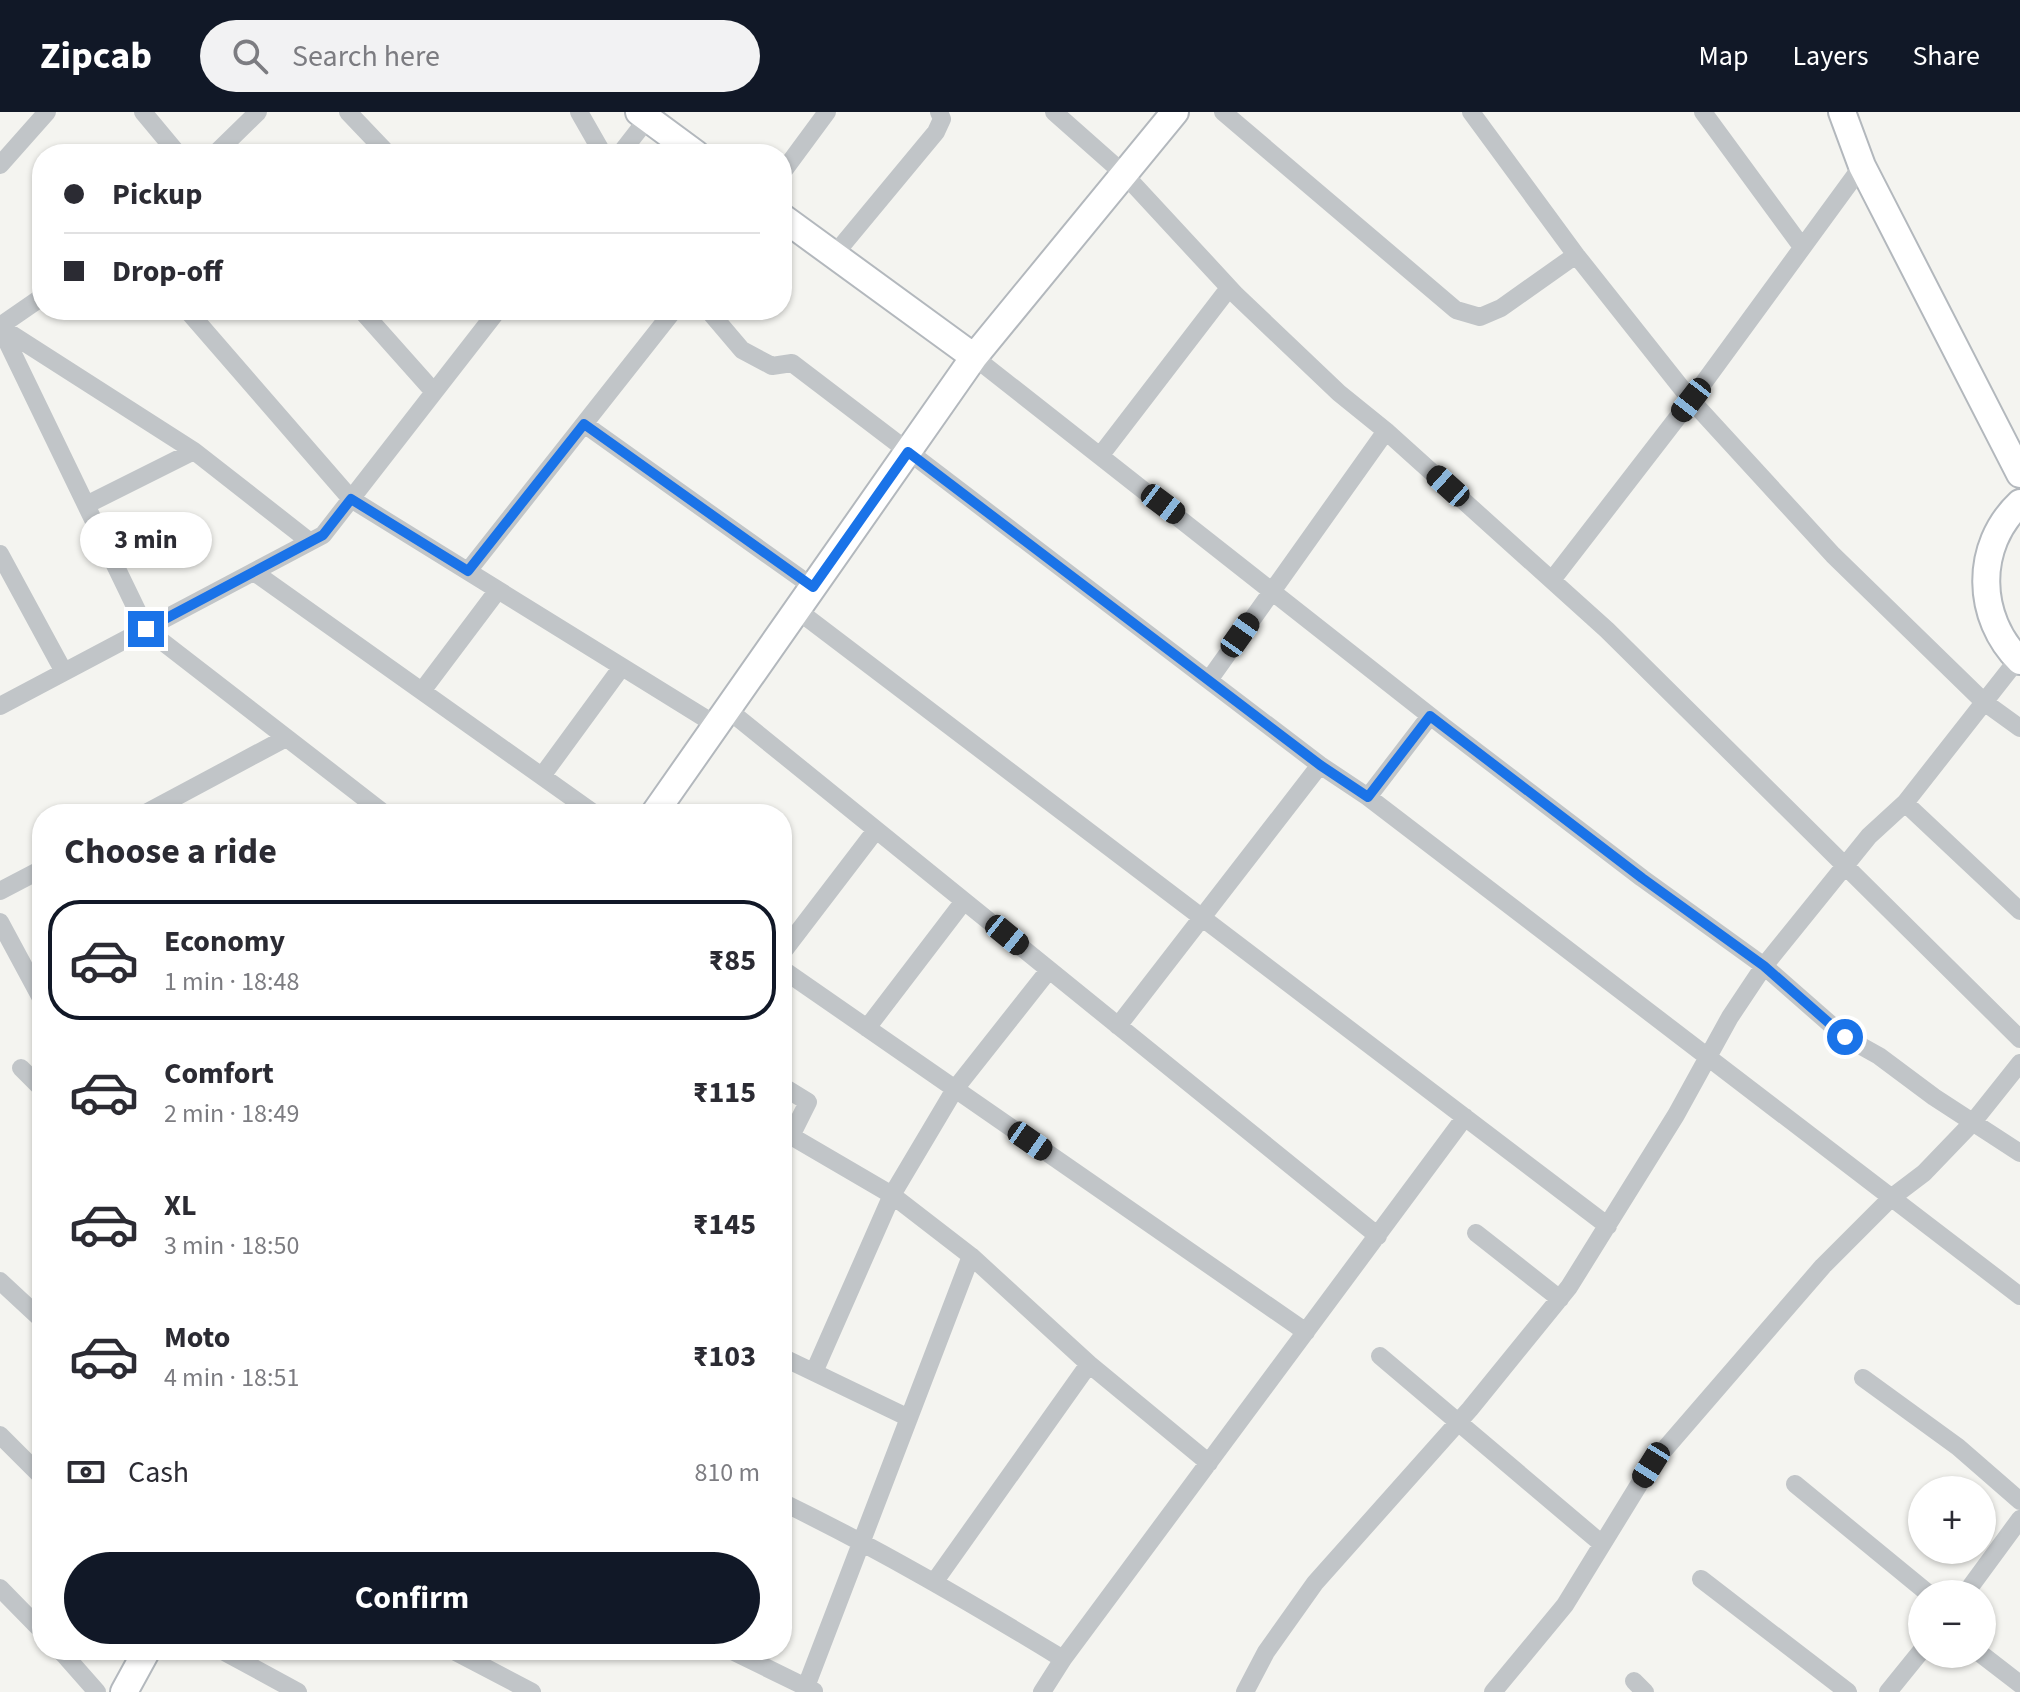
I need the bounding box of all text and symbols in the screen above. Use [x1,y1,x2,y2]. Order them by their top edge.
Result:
search box [200,20,760,92]
text: Zipcab [40,29,152,83]
icon: search [228,34,272,78]
text: Search here [292,35,440,78]
text: Map [1698,36,1748,76]
text: Layers [1792,36,1868,76]
text: Share [1912,36,1980,76]
text: Pickup [112,173,202,216]
text: Drop-off [112,250,223,293]
car [1667,374,1715,426]
car [1422,461,1474,511]
car [1137,480,1189,528]
callout: 3 min [80,513,212,569]
text: 3 min [114,521,178,558]
car [1216,608,1264,662]
route end [128,611,164,647]
text: Choose a ride [64,826,277,877]
car [981,911,1033,959]
text: Economy [164,920,285,963]
icon: car [68,924,140,996]
text: ₹85 [708,939,756,982]
text: 1 min · 18:48 [164,963,299,1000]
route start [1827,1019,1863,1055]
text: Comfort [164,1052,274,1095]
icon: car [68,1056,140,1128]
text: ₹115 [693,1071,756,1114]
text: 2 min · 18:49 [164,1095,299,1132]
car [1003,1117,1057,1165]
text: XL [164,1184,197,1227]
icon: car [68,1188,140,1260]
text: ₹145 [693,1203,756,1246]
text: 3 min · 18:50 [164,1227,299,1264]
text: Moto [164,1316,230,1359]
icon: car [68,1320,140,1392]
text: ₹103 [693,1335,756,1378]
text: 4 min · 18:51 [164,1359,299,1396]
car [1628,1438,1674,1492]
icon: cash [64,1450,108,1494]
text: Cash [128,1451,189,1494]
text: 810 m [694,1454,760,1491]
map controls [1908,1476,1996,1668]
button: + [1908,1476,1996,1564]
button: Confirm [64,1552,760,1644]
button: − [1908,1580,1996,1668]

